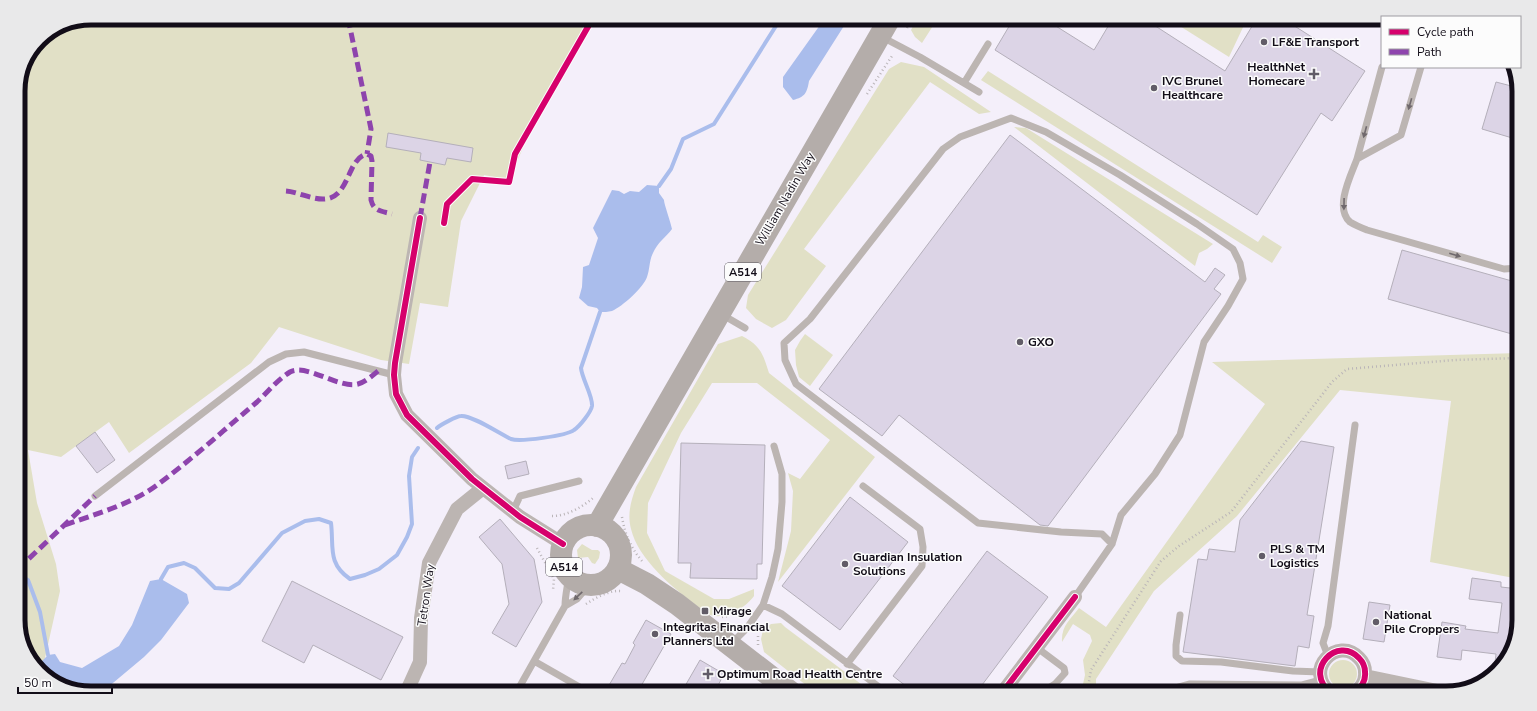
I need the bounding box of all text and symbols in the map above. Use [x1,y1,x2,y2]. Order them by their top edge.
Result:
legend [1381,16,1521,68]
text: Cycle path [1417,24,1474,40]
place label: LF&E Transport [1272,34,1359,50]
marker: LF&E Transport [1259,37,1269,47]
text: Path [1417,44,1442,60]
place label: HealthNet Homecare [1247,59,1305,89]
marker: HealthNet Homecare [1308,68,1320,80]
place label: IVC Brunel Healthcare [1162,73,1223,103]
marker: IVC Brunel Healthcare [1149,83,1159,93]
one-way arrow [1407,99,1413,111]
one-way arrow [1362,126,1368,138]
street label: William Nadin Way [752,149,819,249]
one-way arrow [1341,198,1347,211]
one-way arrow [1449,252,1461,258]
road number: A514 [725,263,761,281]
place label: GXO [1028,334,1054,350]
marker: GXO [1015,337,1025,347]
place label: PLS & TM Logistics [1270,541,1325,571]
place label: Guardian Insulation Solutions [853,549,962,579]
marker: PLS & TM Logistics [1257,551,1267,561]
road number: A514 [546,558,582,576]
marker: Guardian Insulation Solutions [840,559,850,569]
street label: Tetron Way [414,562,438,627]
one-way arrow [573,592,584,601]
place label: Mirage [713,603,752,619]
marker: Mirage [700,606,710,616]
place label: National Pile Croppers [1384,607,1460,637]
marker: National Pile Croppers [1371,617,1381,627]
place label: Integritas Financial Planners Ltd [663,619,769,649]
marker: Integritas Financial Planners Ltd [650,629,660,639]
place label: Optimum Road Health Centre [717,666,883,682]
marker: Optimum Road Health Centre [702,668,714,680]
scale bar [18,669,112,695]
text: 50 m [24,675,52,691]

